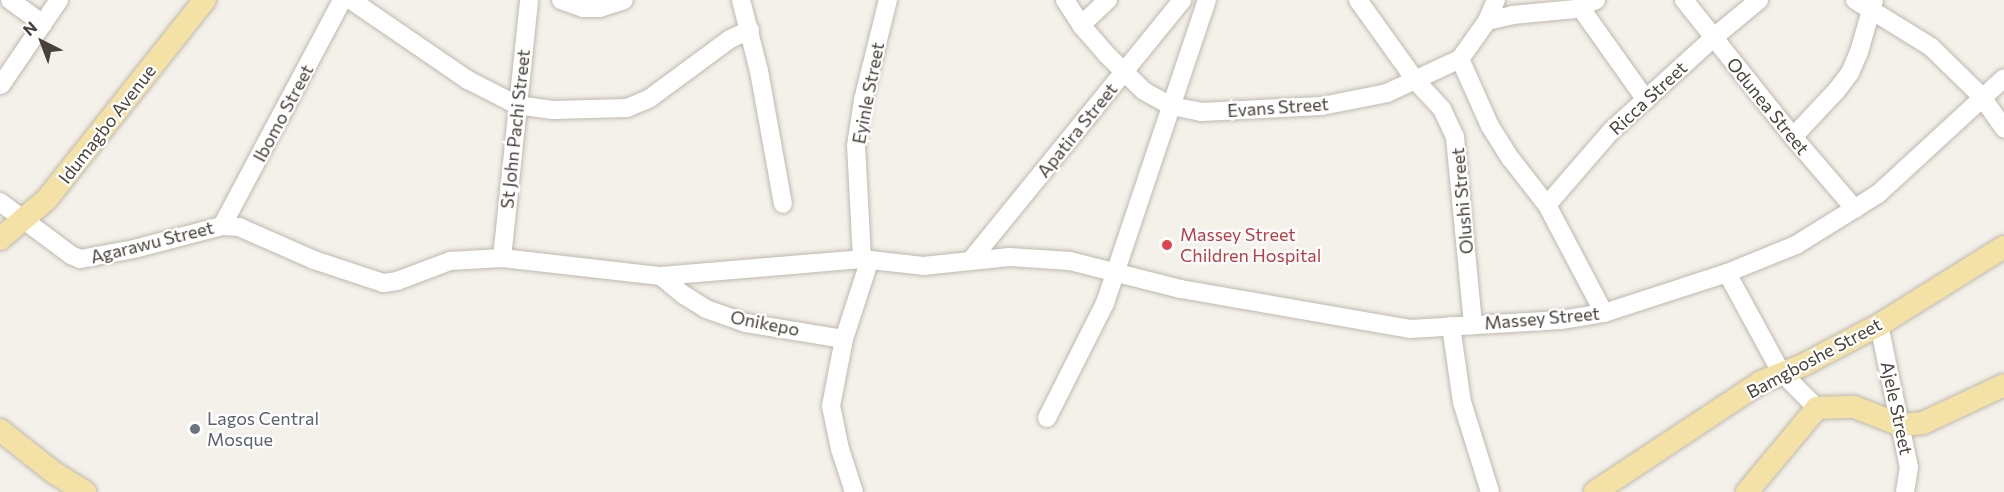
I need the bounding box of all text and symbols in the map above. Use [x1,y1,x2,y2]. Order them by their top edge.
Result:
north arrow [12,12,72,72]
text: N [19,17,40,39]
street label: Eyinle Street [848,40,888,146]
street label: St John Pachi Street [496,48,534,210]
street label: Odunea Street [1722,53,1814,159]
street label: Ricca Street [1605,57,1691,139]
street label: Idumagbo Avenue [54,60,160,188]
street label: Ibomo Street [248,61,318,165]
street label: Apatira Street [1032,78,1122,182]
street label: Evans Street [1227,93,1329,121]
street label: Olushi Street [1447,147,1477,255]
street label: Agarawu Street [88,216,216,268]
place label: Massey Street Children Hospital [1180,224,1321,266]
marker: Massey Street Children Hospital [1158,236,1176,254]
street label: Massey Street [1483,302,1601,334]
street label: Onikepo [729,306,801,340]
street label: Bamgboshe Street [1743,313,1885,403]
street label: Ajele Street [1877,359,1917,457]
place label: Lagos Central Mosque [207,408,319,450]
marker: Lagos Central Mosque [188,422,202,436]

